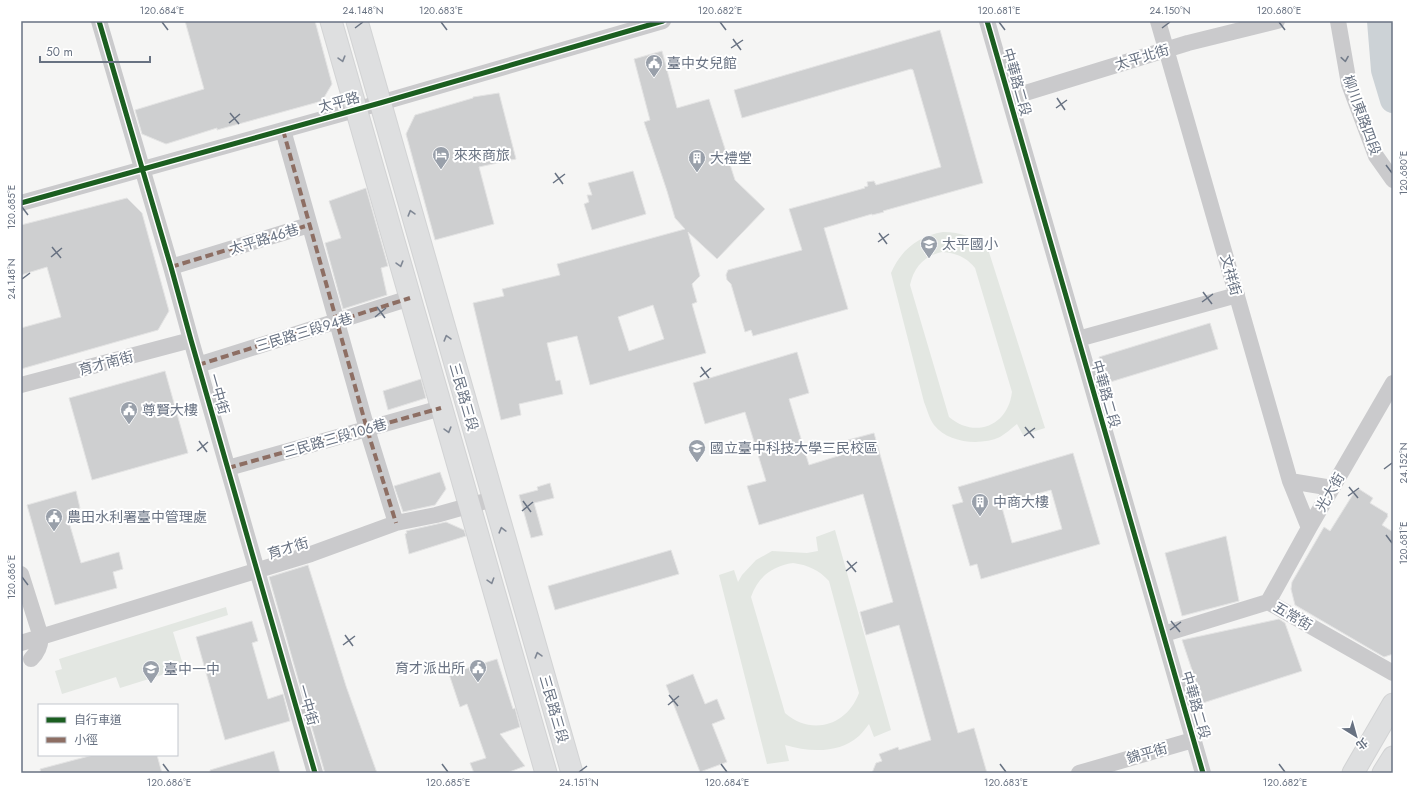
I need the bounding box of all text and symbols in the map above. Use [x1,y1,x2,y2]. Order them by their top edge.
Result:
text: 120.684°E [140,3,184,18]
text: 24.148°N [343,3,383,18]
text: 120.683°E [419,3,463,18]
text: 120.682°E [698,3,742,18]
text: 120.681°E [977,3,1021,18]
text: 24.150°N [1149,3,1191,18]
text: 120.680°E [1257,3,1301,18]
scale bar [40,38,150,64]
street label: 太平北街 [1112,39,1172,75]
text: 50 m [46,43,73,61]
street label: 中華路二段 [998,46,1036,118]
public building icon: 臺中女兒館 [644,53,664,78]
place label: 臺中女兒館 [667,53,737,73]
one-way arrow [337,55,346,62]
one-way arrow [1340,56,1348,63]
street label: 柳川東路四段 [1338,72,1386,158]
street label: 太平路 [316,87,362,117]
hotel icon: 來來商旅 [431,145,451,170]
place label: 來來商旅 [454,145,510,165]
building icon: 大禮堂 [687,148,707,173]
place label: 大禮堂 [710,148,752,168]
text: 120.680°E [1396,151,1411,195]
text: 120.685°E [4,185,19,229]
one-way arrow [407,209,416,216]
street label: 太平路46巷 [227,219,301,259]
school or university icon: 太平國小 [919,234,939,259]
place label: 太平國小 [942,234,998,254]
street label: 文祥街 [1216,252,1246,298]
text: 24.148°N [4,259,19,299]
one-way arrow [395,261,404,268]
street label: 三民路三段94巷 [253,308,355,356]
one-way arrow [443,334,452,341]
street label: 育才南街 [76,346,136,380]
street label: 中華路二段 [1087,358,1125,430]
street label: 三民路三段 [445,361,483,433]
street label: 一中街 [204,371,234,417]
public building icon: 尊賢大樓 [119,400,139,425]
place label: 尊賢大樓 [142,400,198,420]
street label: 三民路三段106巷 [281,414,389,462]
one-way arrow [443,426,451,433]
school or university icon: 國立臺中科技大學三民校區 [687,438,707,463]
place label: 國立臺中科技大學三民校區 [710,438,878,458]
text: 24.152°N [1396,443,1411,483]
street label: 光大街 [1311,469,1349,515]
building icon: 中商大樓 [970,492,990,517]
place label: 中商大樓 [993,492,1049,512]
public building icon: 農田水利署臺中管理處 [44,507,64,532]
place label: 農田水利署臺中管理處 [67,507,207,527]
text: 120.681°E [1396,521,1411,565]
one-way arrow [498,527,507,534]
street label: 育才街 [265,532,311,564]
text: 120.686°E [4,555,19,599]
one-way arrow [486,578,495,585]
street label: 五常街 [1270,597,1316,635]
one-way arrow [534,652,543,659]
place label: 育才派出所 [395,658,465,678]
public building icon: 育才派出所 [468,658,488,683]
school or university icon: 臺中一中 [141,659,161,684]
place label: 臺中一中 [164,659,220,679]
street label: 中華路二段 [1177,669,1215,741]
street label: 三民路三段 [535,673,573,745]
street label: 一中街 [293,682,323,728]
legend [38,704,178,756]
text: 自行車道 [74,711,122,729]
north arrow [1336,716,1376,756]
text: 小徑 [74,731,98,749]
text: 北 [1353,734,1371,754]
street label: 錦平街 [1124,738,1170,768]
text: 120.686°E [147,775,191,790]
text: 120.685°E [426,775,470,790]
text: 24.151°N [559,775,599,790]
text: 120.684°E [705,775,749,790]
text: 120.683°E [984,775,1028,790]
text: 120.682°E [1263,775,1307,790]

